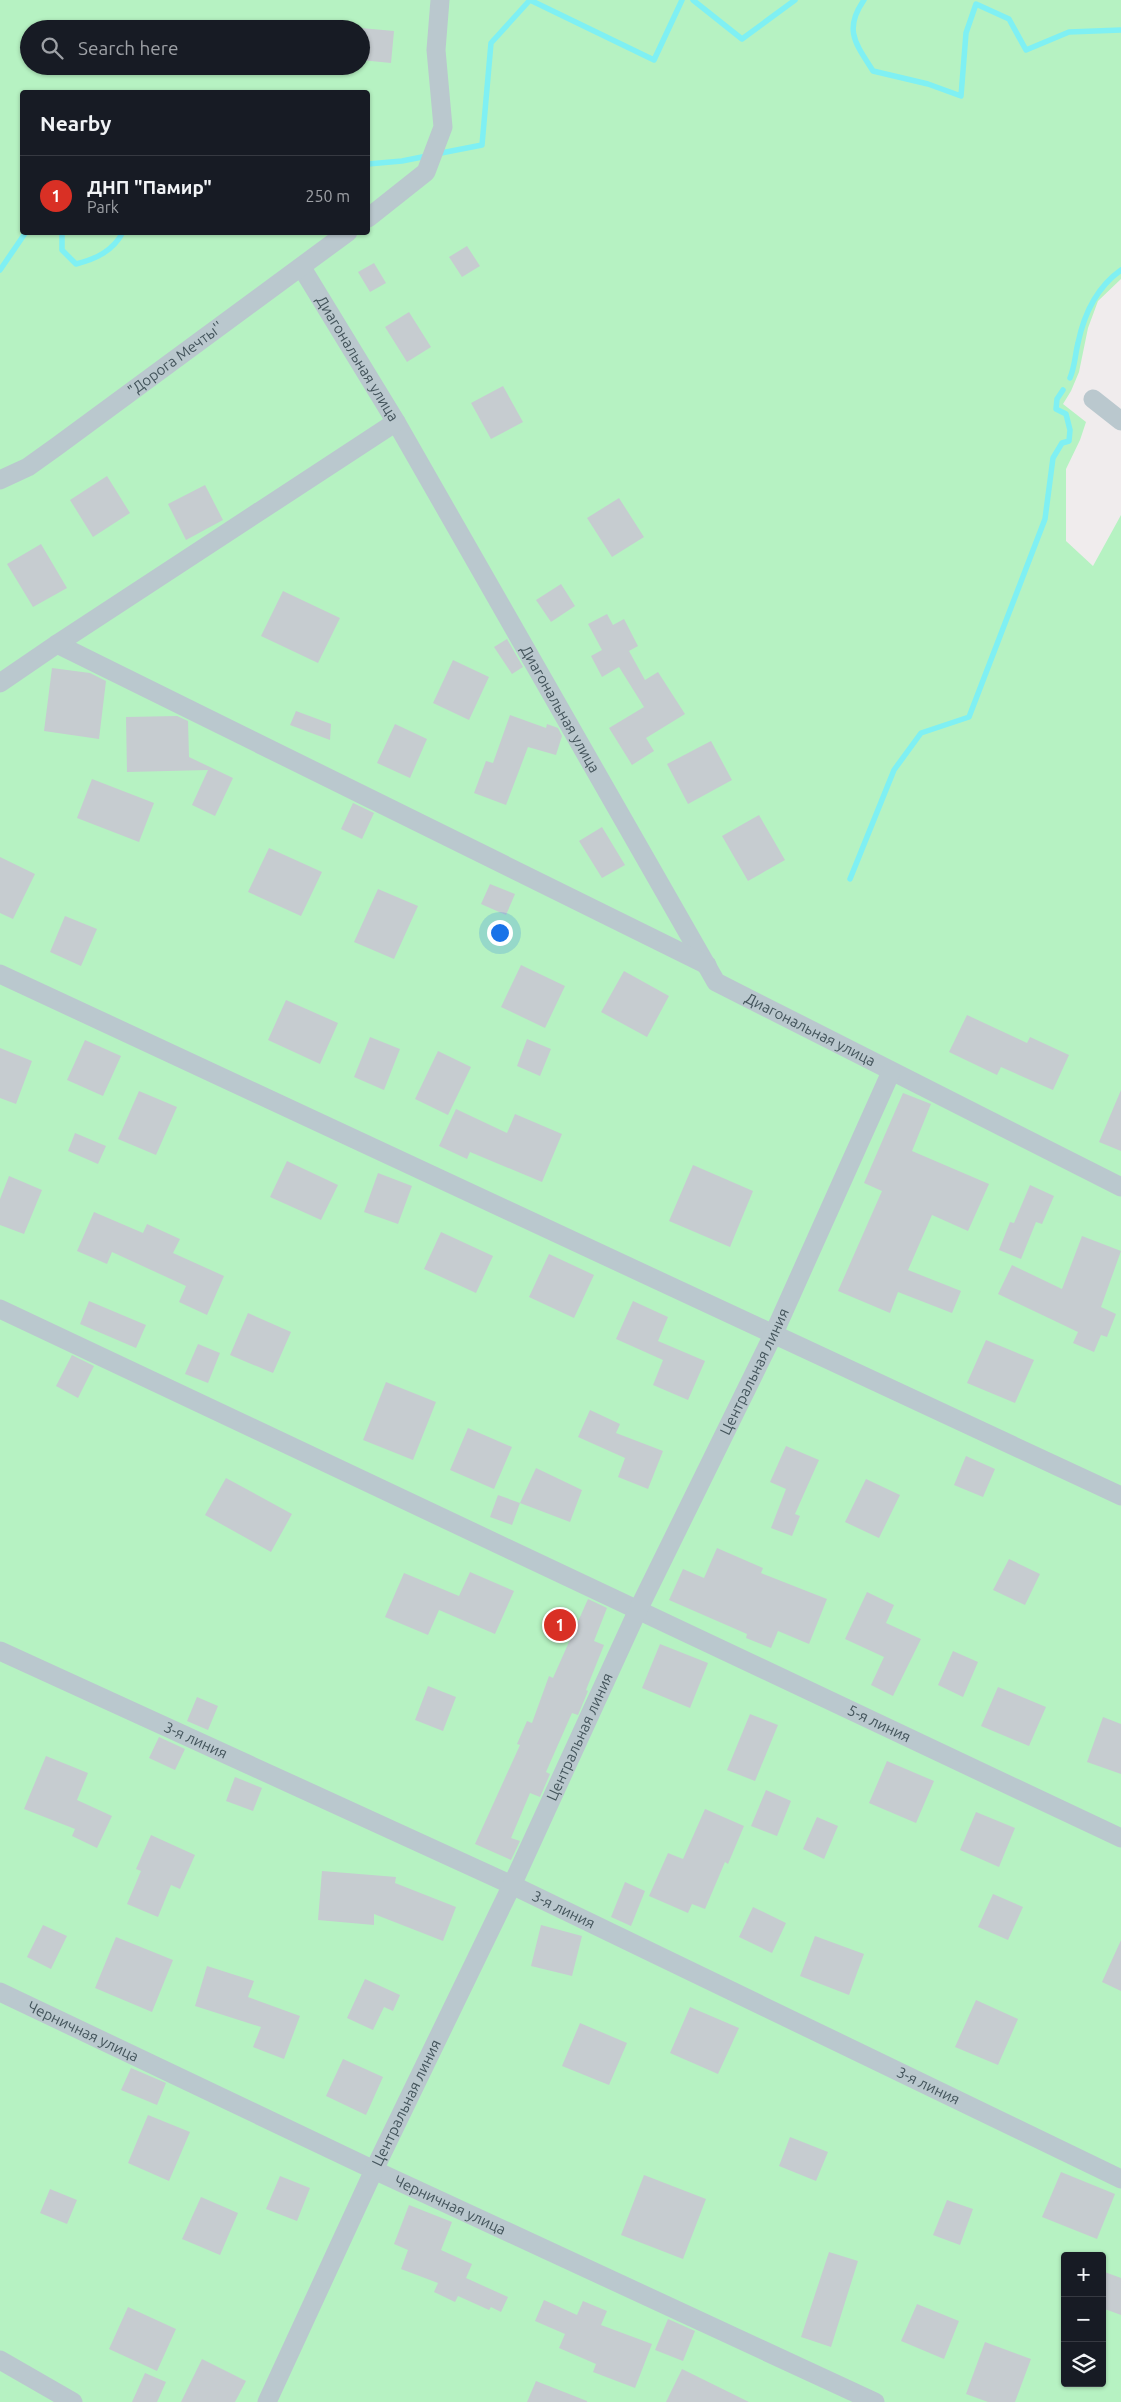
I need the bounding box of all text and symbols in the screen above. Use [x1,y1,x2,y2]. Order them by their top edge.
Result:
search box [20,20,370,75]
icon: search [38,34,66,62]
text: Search here [78,37,178,59]
text: Nearby [40,111,111,135]
text: ДНП "Памир" [87,176,212,198]
text: 1 [51,187,61,205]
text: 250 m [305,187,350,205]
text: Park [87,198,119,216]
street label: Диагональная улица [313,292,402,424]
street label: "Дорога Мечты'' [125,318,226,399]
street label: Диагональная улица [517,642,604,776]
your location [487,920,513,946]
street label: Диагональная улица [742,989,879,1069]
street label: Центральная линия [716,1305,792,1438]
pin: 1 [544,1606,576,1644]
street label: Центральная линия [543,1670,616,1803]
street label: 5-я линия [845,1701,914,1746]
street label: 3-я линия [161,1718,230,1762]
street label: 3-я линия [529,1887,598,1932]
street label: Черничная улица [25,1997,142,2065]
street label: Центральная линия [368,2037,444,2169]
street label: 3-я линия [894,2063,963,2108]
street label: Черничная улица [392,2172,509,2238]
map controls [1061,2252,1106,2387]
button: + [1061,2252,1106,2297]
button: − [1061,2297,1106,2342]
button: layers [1061,2342,1106,2387]

